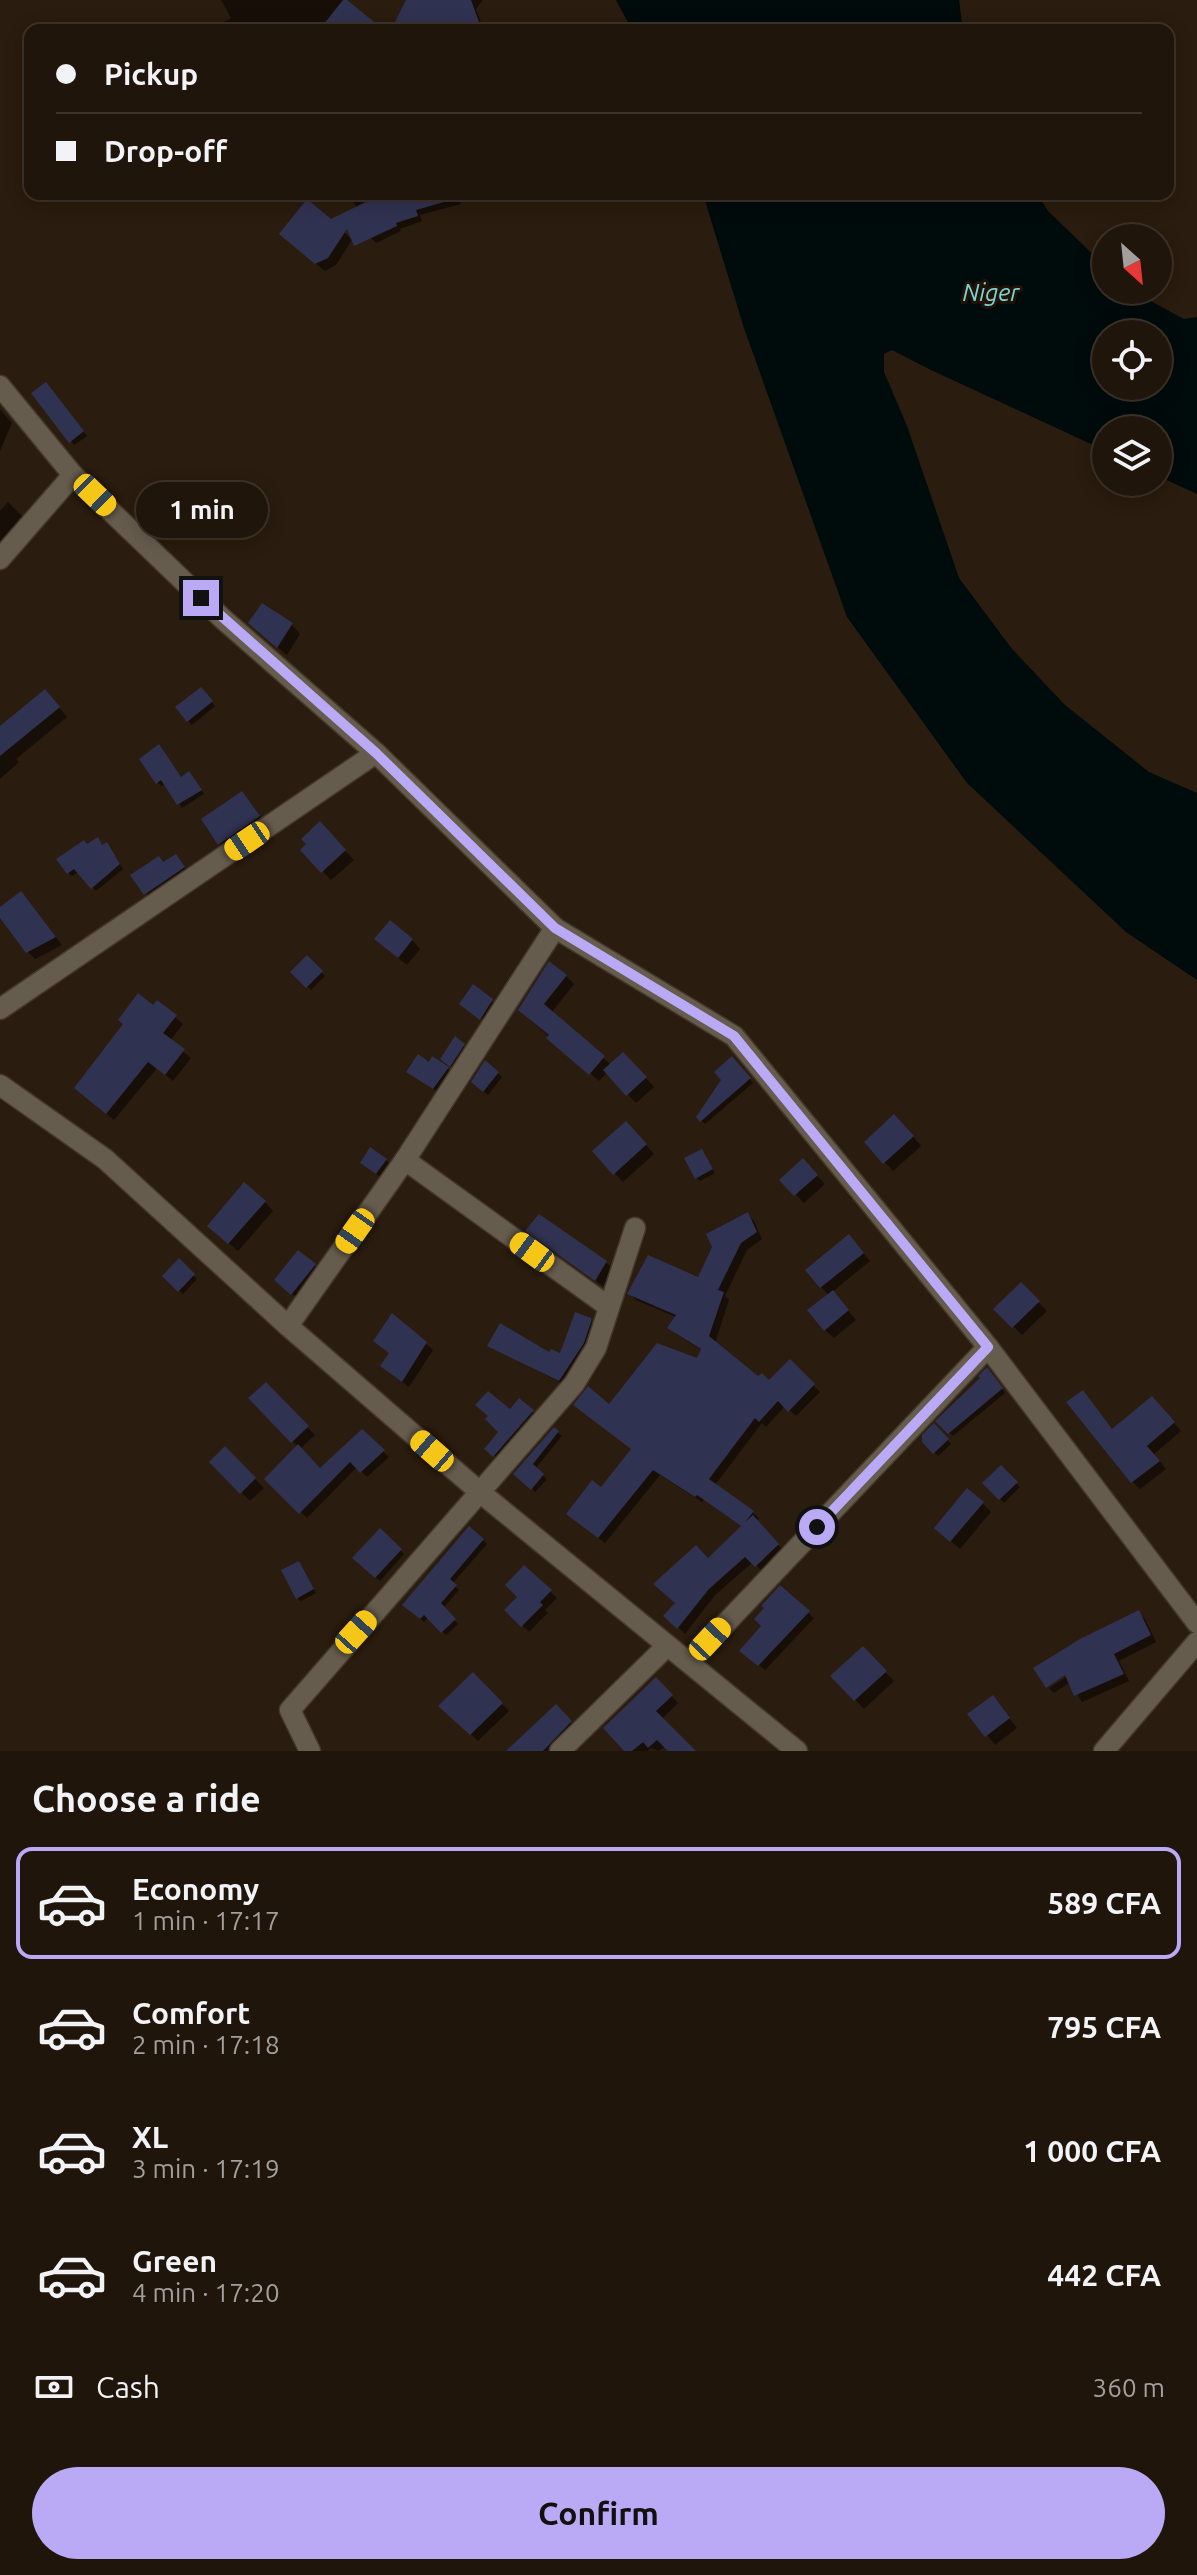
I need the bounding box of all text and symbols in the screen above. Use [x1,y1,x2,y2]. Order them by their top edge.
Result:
text: Pickup [104,57,198,91]
text: Drop-off [104,134,227,168]
north arrow [1092,224,1172,304]
map controls [1092,224,1172,496]
water label: Niger [963,279,1020,306]
button: locate [1092,320,1172,400]
button: layers [1092,416,1172,496]
car [69,470,121,520]
callout: 1 min [135,482,267,538]
text: 1 min [169,495,235,524]
route end [183,580,219,616]
car [220,818,274,864]
car [331,1204,379,1258]
car [506,1228,558,1276]
car [406,1426,458,1476]
route start [799,1509,835,1545]
car [331,1606,381,1658]
car [685,1613,735,1665]
text: Choose a ride [32,1778,261,1819]
icon: car [36,1867,108,1939]
text: Economy [132,1872,259,1906]
text: 589 CFA [1047,1886,1161,1920]
text: 1 min · 17:17 [132,1906,280,1935]
icon: car [36,1991,108,2063]
text: Comfort [132,1996,250,2030]
text: 795 CFA [1047,2010,1161,2044]
text: 2 min · 17:18 [132,2030,280,2059]
icon: car [36,2115,108,2187]
text: XL [132,2120,168,2154]
text: 1 000 CFA [1023,2134,1161,2168]
text: 3 min · 17:19 [132,2154,280,2183]
icon: car [36,2239,108,2311]
text: Green [132,2244,217,2278]
text: 442 CFA [1047,2258,1161,2292]
text: 4 min · 17:20 [132,2278,280,2307]
icon: cash [32,2365,76,2409]
text: Cash [96,2370,160,2404]
text: 360 m [1093,2373,1165,2402]
button: Confirm [32,2467,1165,2559]

